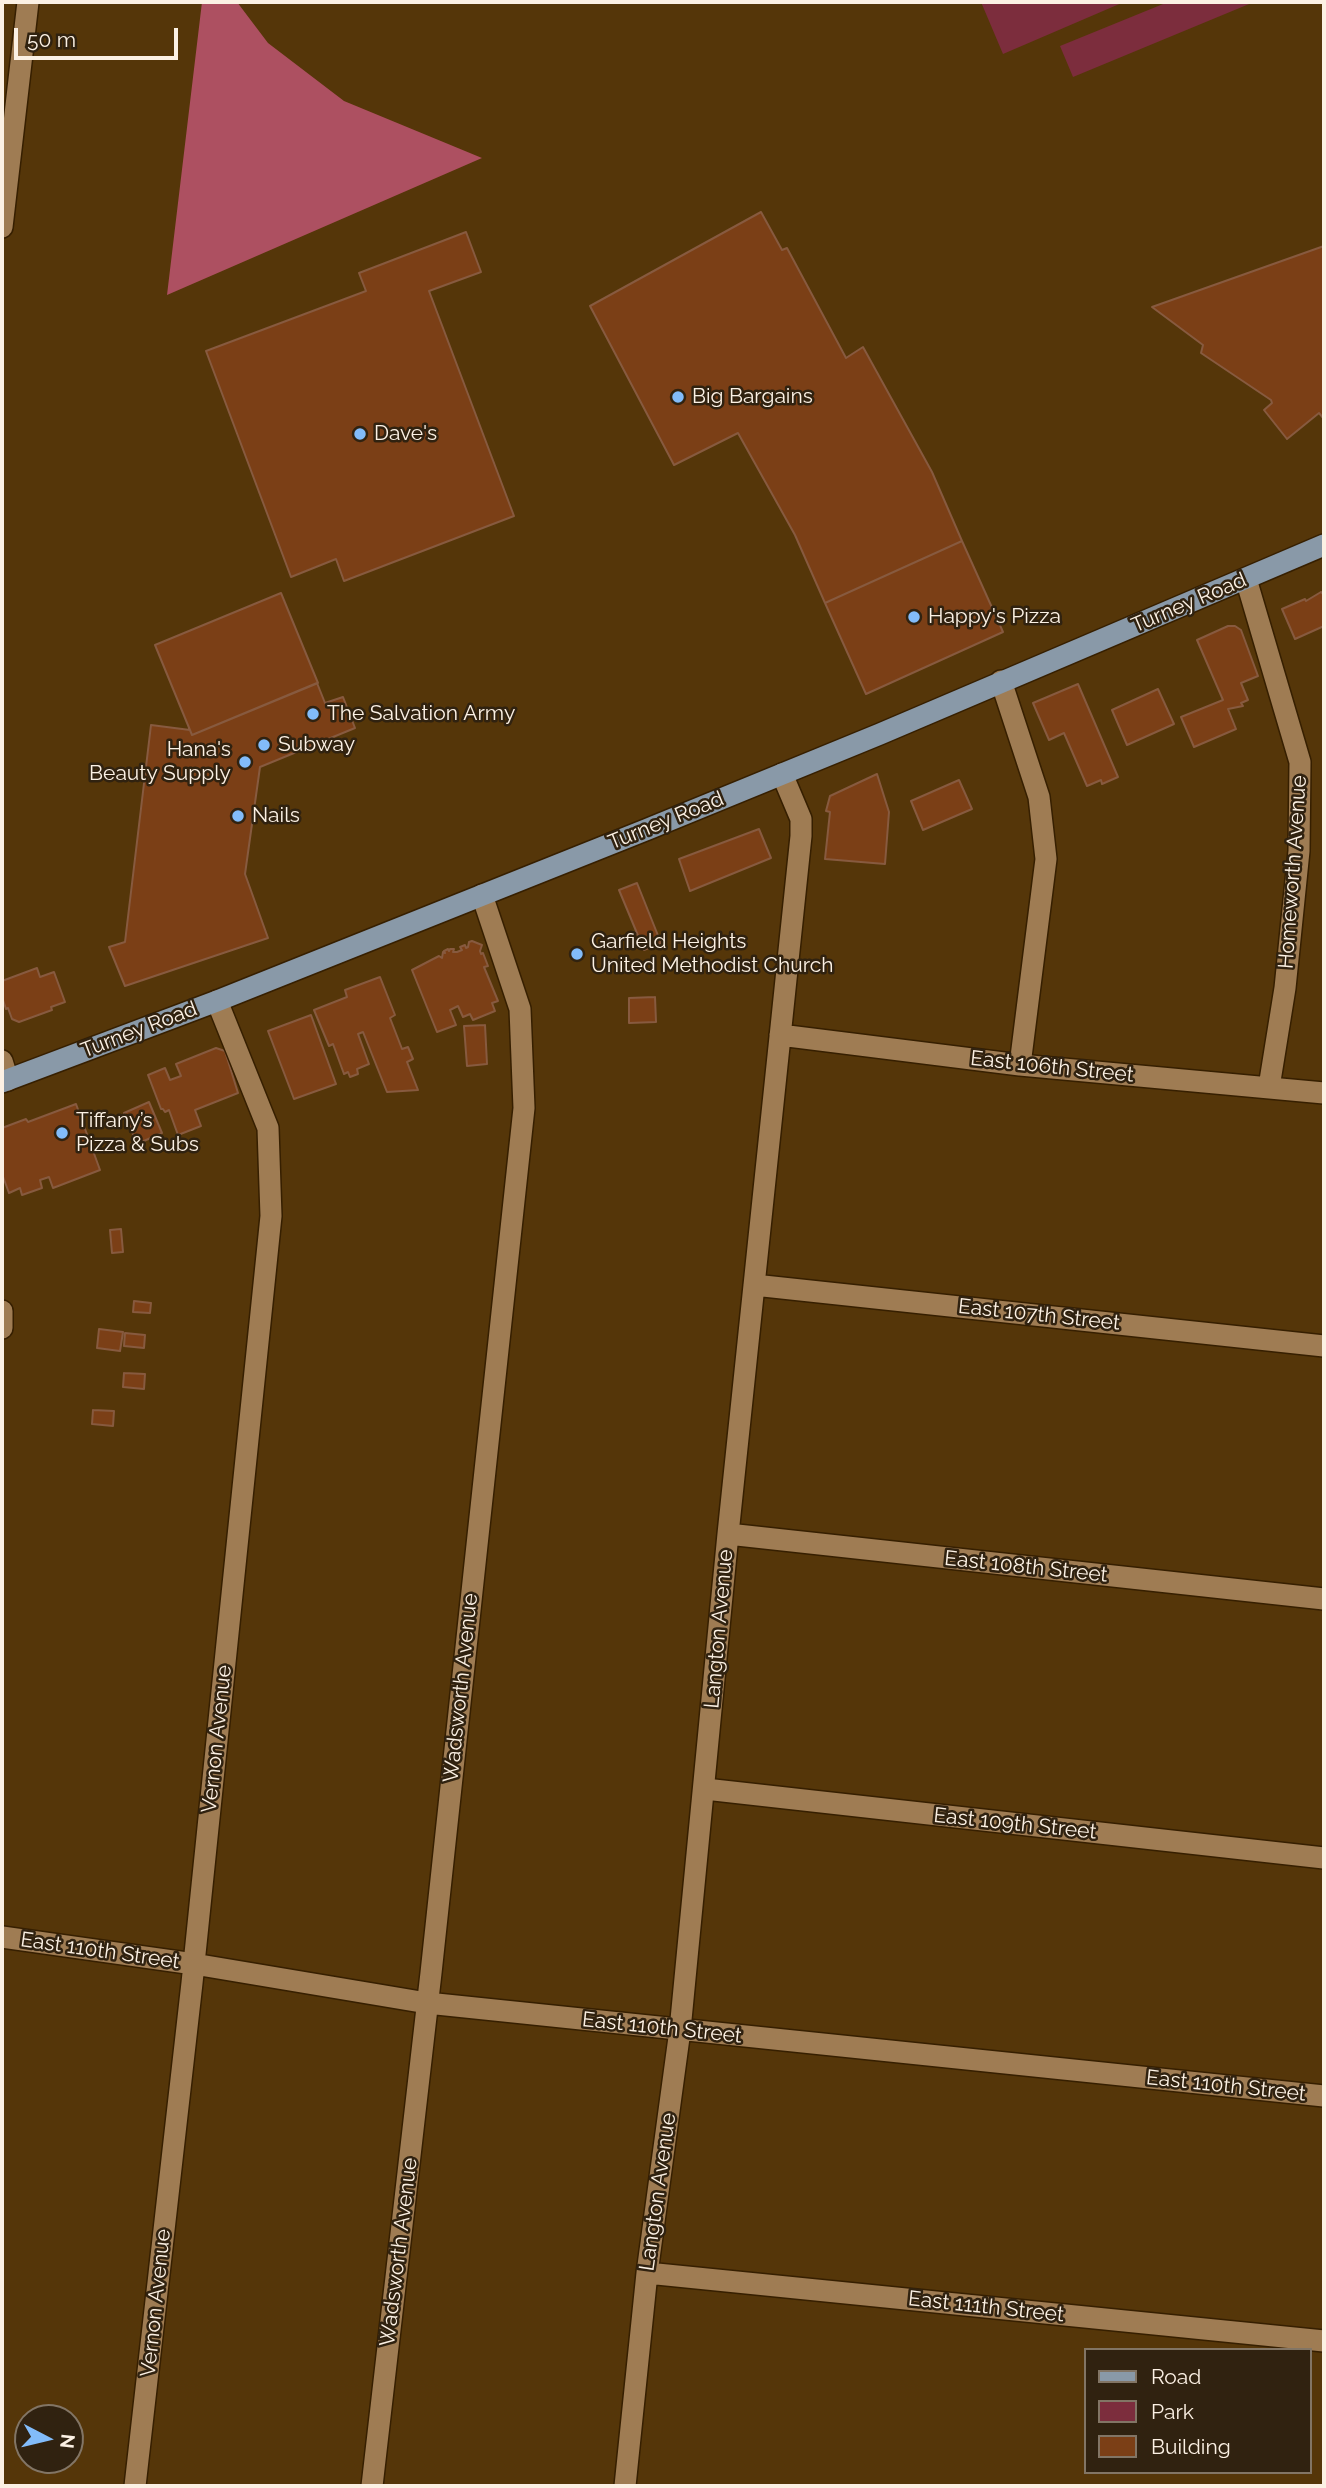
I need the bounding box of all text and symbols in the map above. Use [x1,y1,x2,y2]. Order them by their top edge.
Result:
scale bar [18,14,182,58]
text: 50 m [27,27,76,52]
place label: Big Bargains [692,384,813,410]
marker: Big Bargains [670,389,686,405]
place label: Dave's [374,421,437,447]
marker: Dave's [352,426,368,442]
street label: Turney Road [1128,568,1250,638]
place label: Happy's Pizza [928,604,1061,630]
marker: Happy's Pizza [906,609,922,625]
place label: The Salvation Army [327,701,515,727]
marker: The Salvation Army [305,706,321,722]
place label: Subway [278,732,355,758]
place label: Hana's Beauty Supply [89,737,231,787]
marker: Subway [256,737,272,753]
marker: Hana's Beauty Supply [237,754,253,770]
street label: Homeworth Avenue [1274,774,1312,970]
street label: Turney Road [605,786,727,856]
place label: Nails [252,803,300,829]
marker: Nails [230,808,246,824]
place label: Garfield Heights United Methodist Church [591,929,833,979]
marker: Garfield Heights United Methodist Church [569,946,585,962]
street label: Turney Road [77,996,201,1064]
street label: East 106th Street [969,1046,1135,1088]
place label: Tiffany’s Pizza & Subs [76,1108,199,1158]
marker: Tiffany’s Pizza & Subs [54,1125,70,1141]
street label: East 107th Street [957,1294,1121,1336]
street label: East 108th Street [943,1546,1109,1588]
street label: Langton Avenue [699,1548,739,1710]
street label: Wadsworth Avenue [439,1592,483,1784]
street label: Vernon Avenue [197,1664,237,1814]
street label: East 109th Street [932,1803,1098,1845]
street label: East 110th Street [19,1927,181,1975]
street label: East 110th Street [581,2007,743,2049]
street label: East 110th Street [1145,2065,1307,2107]
street label: Langton Avenue [634,2111,682,2273]
street label: Wadsworth Avenue [375,2156,423,2348]
street label: Vernon Avenue [136,2228,176,2378]
street label: East 111th Street [907,2286,1065,2328]
legend [1084,2348,1312,2474]
text: Road [1151,2364,1201,2389]
text: Park [1151,2399,1194,2424]
north arrow [14,2404,84,2474]
text: N [56,2433,80,2450]
text: Building [1151,2434,1231,2459]

